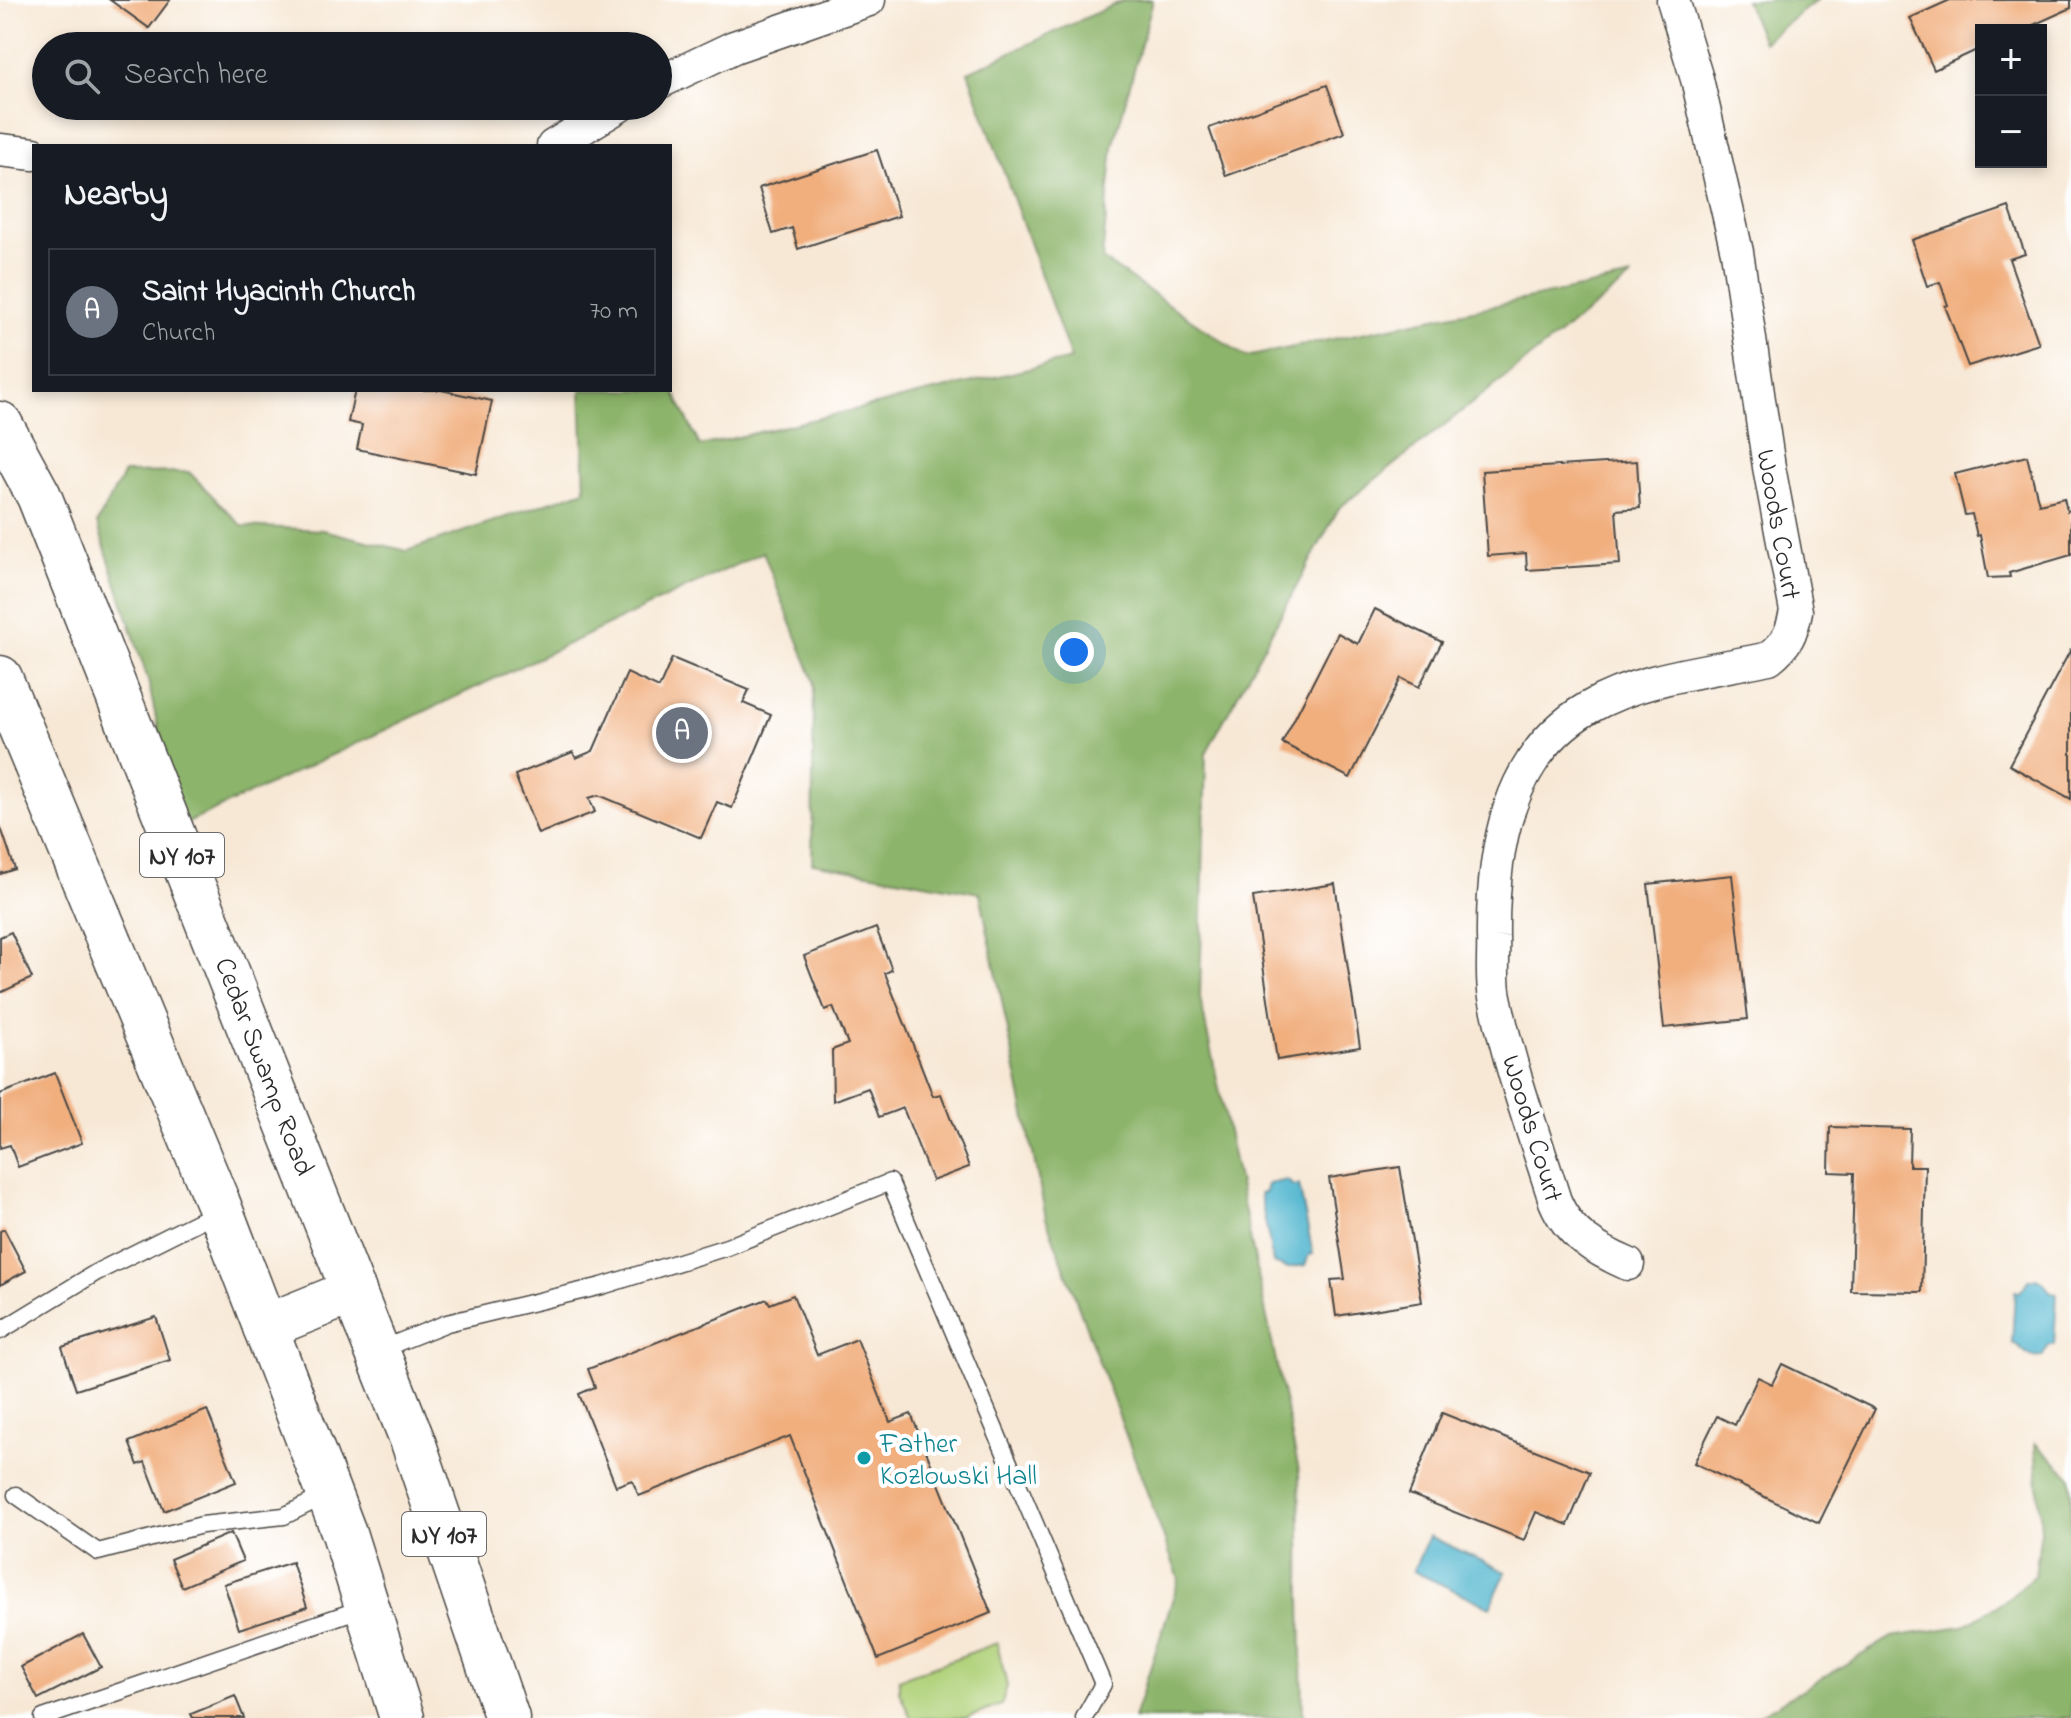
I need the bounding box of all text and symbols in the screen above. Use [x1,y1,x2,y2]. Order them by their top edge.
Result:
map controls [1975,24,2047,168]
button: + [1975,24,2047,96]
search box [32,32,672,120]
icon: search [60,54,104,98]
text: Search here [124,54,268,98]
button: − [1975,96,2047,168]
text: Nearby [64,171,168,221]
text: Saint Hyacinth Church [142,271,416,315]
text: A [84,293,100,331]
text: 70 m [589,293,638,331]
text: Church [142,315,215,353]
street label: Woods Court [1743,446,1810,603]
your location [1054,632,1094,672]
pin: A [656,703,708,763]
road number: NY 107 [140,833,224,877]
street label: Cedar Swamp Road [202,952,323,1183]
street label: Woods Court [1489,1050,1572,1208]
place label: Father Kozlowski Hall [879,1425,1037,1498]
marker: Father Kozlowski Hall [855,1449,873,1467]
road number: NY 107 [402,1512,486,1556]

